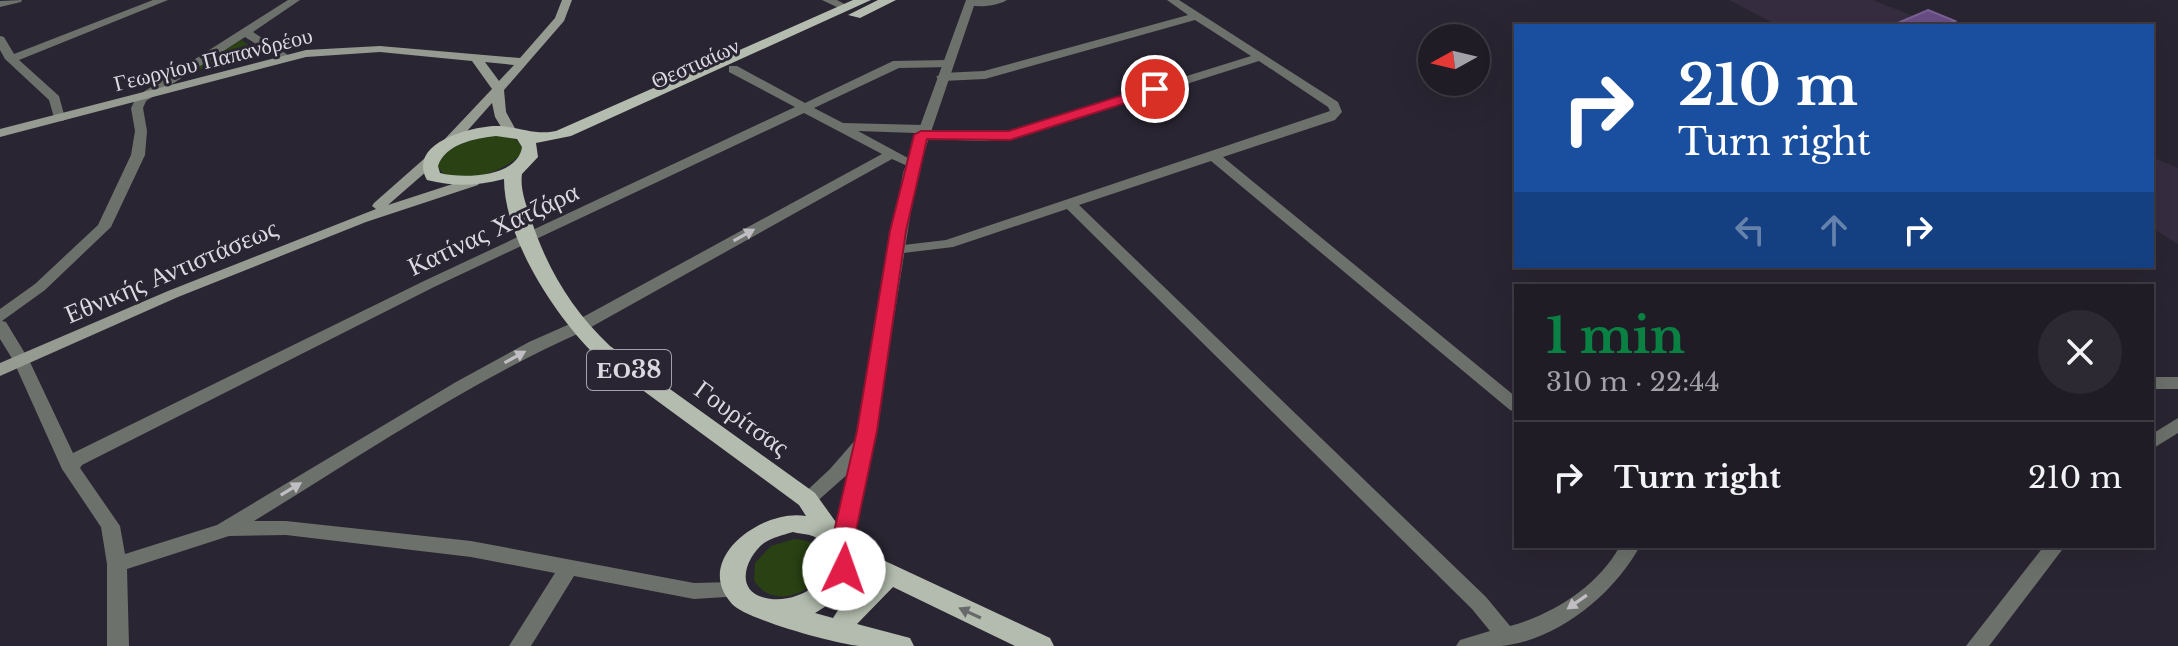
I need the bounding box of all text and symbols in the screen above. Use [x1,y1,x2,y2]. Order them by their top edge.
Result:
street label: Γεωργίου Παπανδρέου [111,22,315,97]
north arrow [1418,24,1490,96]
map controls [1418,24,1490,96]
street label: Θεστιαίων [647,32,744,95]
text: 210 m [1678,51,1858,120]
pin [1121,55,1189,123]
icon: right [1546,56,1650,160]
icon: arrive [1133,67,1177,111]
text: Turn right [1678,120,1871,165]
street label: Κατίνας Χατζάρα [402,175,584,283]
icon: left [1728,208,1772,252]
icon: ahead [1812,208,1856,252]
icon: right [1896,208,1940,252]
street label: Εθνικής Αντιστάσεως [60,211,283,330]
one-way arrow [733,229,756,242]
text: 1 min [1546,306,1685,366]
button: close [2038,310,2122,394]
one-way arrow [504,350,526,364]
road number: ΕΟ38 [587,350,671,390]
text: 310 m · 22:44 [1546,366,1720,398]
street label: Γουρίτσας [688,373,796,463]
icon: right [1546,455,1590,499]
text: Turn right [1614,459,1781,496]
text: 210 m [2028,459,2122,496]
one-way arrow [280,482,302,496]
position arrow [802,527,886,611]
one-way arrow [1567,593,1588,609]
one-way arrow [958,606,981,620]

